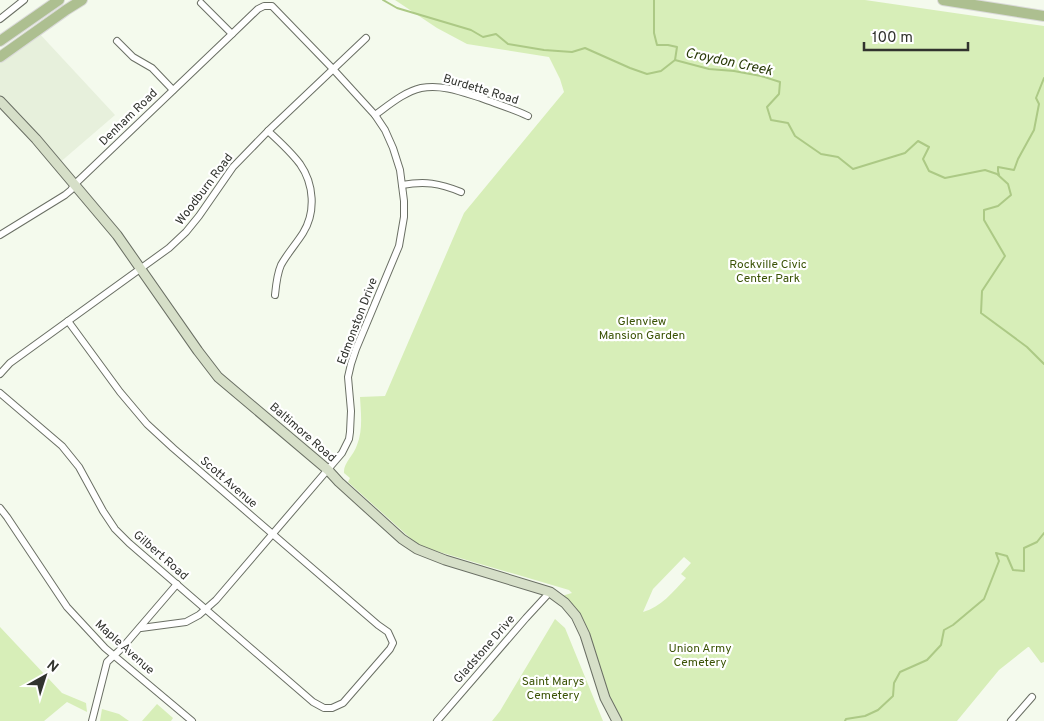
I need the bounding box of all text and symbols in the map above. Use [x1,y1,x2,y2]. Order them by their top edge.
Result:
scale bar [864,20,968,52]
text: 100 m [872,29,913,48]
water label: Croydon Creek [684,45,775,80]
street label: Burdette Road [441,71,520,109]
street label: Denham Road [96,86,161,150]
street label: Woodburn Road [173,150,237,229]
park label: Rockville Civic Center Park [729,257,807,287]
street label: Edmonston Drive [334,276,382,367]
park label: Glenview Mansion Garden [599,314,685,344]
street label: Baltimore Road [266,399,339,466]
street label: Scott Avenue [196,453,260,512]
street label: Gilbert Road [129,527,191,584]
street label: Gladstone Drive [451,612,519,687]
street label: Maple Avenue [91,617,157,679]
park label: Union Army Cemetery [668,641,732,671]
north arrow [20,651,70,701]
text: N [43,657,61,677]
park label: Saint Marys Cemetery [522,674,584,704]

